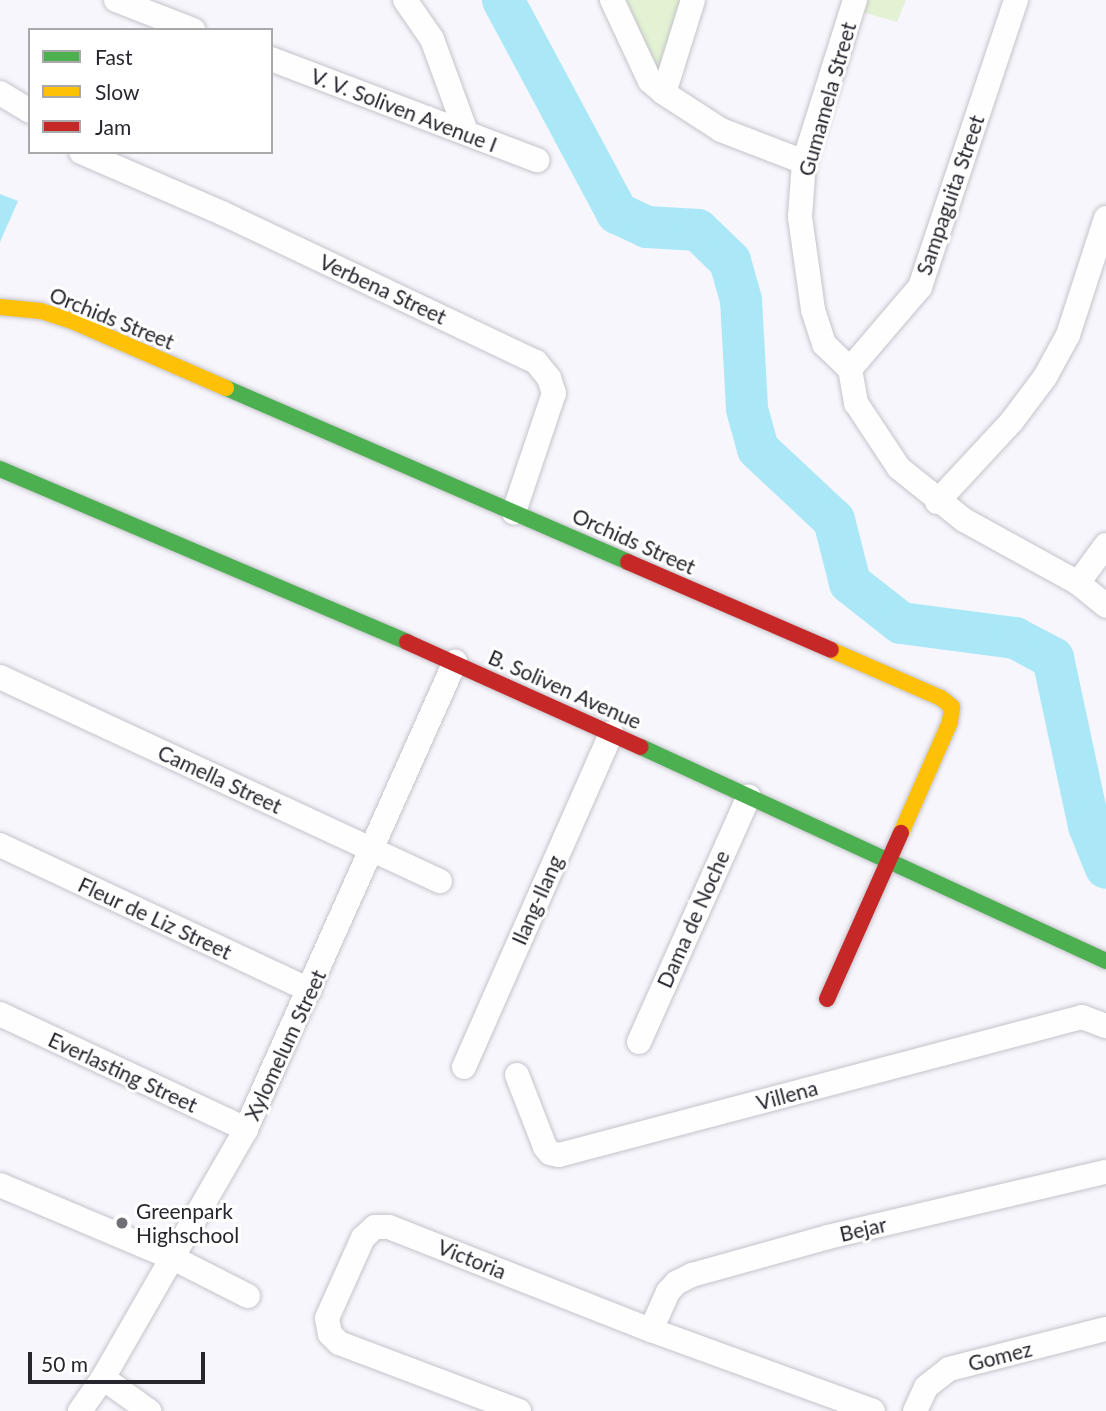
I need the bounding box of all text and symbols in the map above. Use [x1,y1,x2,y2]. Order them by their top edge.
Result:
street label: Gumamela Street [793,19,861,179]
legend [28,28,273,154]
text: Fast [95,44,132,69]
street label: V. V. Soliven Avenue I [307,63,501,157]
text: Slow [95,79,139,104]
street label: Sampaguita Street [911,112,989,278]
text: Jam [95,114,131,139]
street label: Verbena Street [316,249,450,329]
street label: Orchids Street [46,282,178,354]
street label: Orchids Street [569,503,699,579]
street label: B. Soliven Avenue [484,644,646,734]
street label: Camella Street [154,739,286,819]
street label: Dama de Noche [651,846,735,992]
street label: Ilang-Ilang [506,851,568,949]
street label: Fleur de Liz Street [74,871,236,965]
street label: Xylomelum Street [239,966,331,1124]
street label: Everlasting Street [44,1026,202,1118]
street label: Villena [754,1075,820,1115]
place label: Greenpark Highschool [136,1198,239,1248]
street label: Bejar [837,1211,889,1247]
marker: Greenpark Highschool [114,1215,130,1231]
street label: Victoria [434,1234,510,1284]
street label: Gomez [965,1336,1035,1376]
scale bar [32,1338,208,1382]
text: 50 m [41,1351,88,1376]

